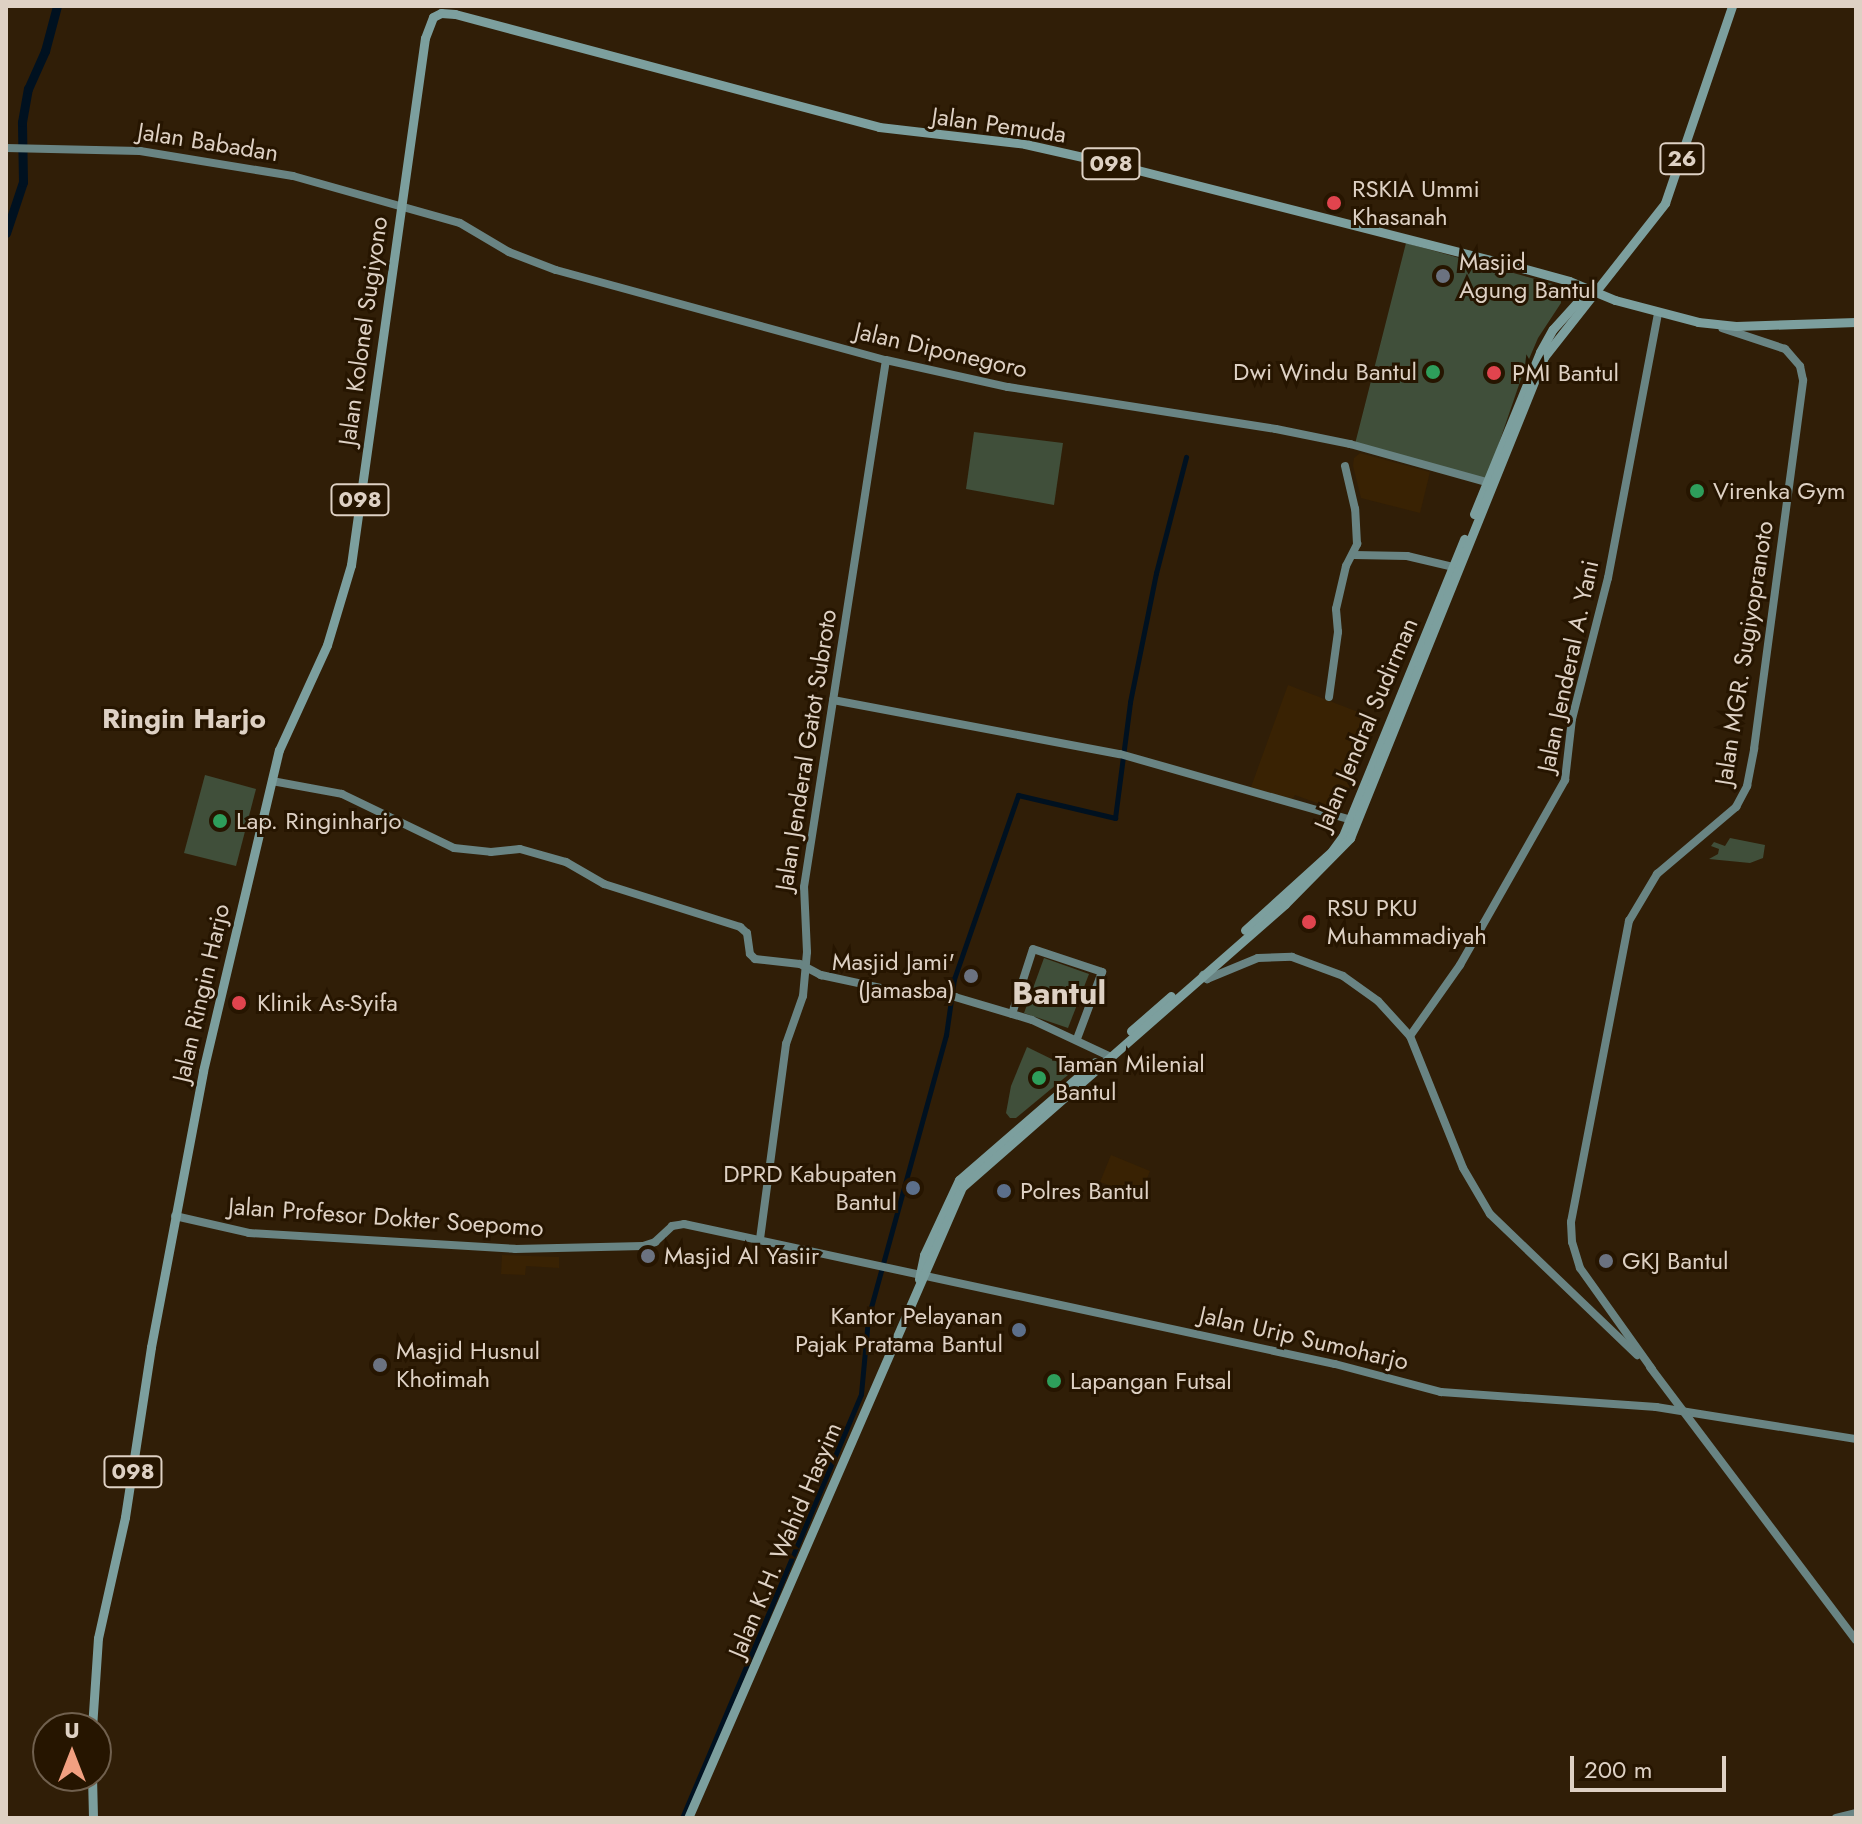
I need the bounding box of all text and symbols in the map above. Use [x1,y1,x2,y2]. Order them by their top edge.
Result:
street label: Jalan Pemuda [930,101,1068,149]
street label: Jalan Babadan [136,117,280,167]
road number: 26 [1658,141,1706,177]
road number: 098 [1081,146,1141,182]
place label: RSKIA Ummi Khasanah [1352,175,1480,231]
marker: RSKIA Ummi Khasanah [1323,192,1345,214]
street label: Jalan Kolonel Sugiyono [333,215,393,447]
place label: Masjid Agung Bantul [1459,248,1596,304]
marker: Masjid Agung Bantul [1434,267,1452,285]
street label: Jalan Diponegoro [852,316,1030,384]
place label: Dwi Windu Bantul [1233,358,1417,386]
place label: PMI Bantul [1512,359,1619,387]
marker: PMI Bantul [1483,362,1505,384]
marker: Dwi Windu Bantul [1424,363,1442,381]
place label: Virenka Gym [1713,477,1845,505]
road number: 098 [330,482,390,518]
marker: Virenka Gym [1688,482,1706,500]
street label: Jalan MGR. Sugiyopranoto [1709,519,1779,787]
street label: Jalan Jenderal A. Yani [1531,557,1605,775]
street label: Jalan Jenderal Gatot Subroto [770,607,842,893]
street label: Jalan Jendral Sudirman [1308,614,1424,834]
district label: Ringin Harjo [102,702,266,736]
place label: Lap. Ringinharjo [236,807,402,835]
marker: Lap. Ringinharjo [211,812,229,830]
place label: RSU PKU Muhammadiyah [1327,894,1487,950]
street label: Jalan Ringin Harjo [166,901,236,1085]
marker: RSU PKU Muhammadiyah [1298,911,1320,933]
place label: Masjid Jami' (Jamasba) [832,948,955,1004]
marker: Masjid Jami' (Jamasba) [962,967,980,985]
district label: Bantul [1012,974,1106,1012]
place label: Klinik As-Syifa [257,989,398,1017]
marker: Klinik As-Syifa [228,992,250,1014]
place label: Taman Milenial Bantul [1055,1050,1205,1106]
marker: Taman Milenial Bantul [1030,1069,1048,1087]
place label: DPRD Kabupaten Bantul [723,1160,897,1216]
place label: Polres Bantul [1020,1177,1150,1205]
marker: DPRD Kabupaten Bantul [904,1179,922,1197]
marker: Polres Bantul [995,1182,1013,1200]
street label: Jalan Profesor Dokter Soepomo [227,1192,545,1242]
place label: Masjid Al Yasiir [664,1242,819,1270]
marker: Masjid Al Yasiir [639,1247,657,1265]
place label: GKJ Bantul [1622,1247,1729,1275]
marker: GKJ Bantul [1597,1252,1615,1270]
street label: Jalan Urip Sumoharjo [1197,1300,1411,1376]
place label: Kantor Pelayanan Pajak Pratama Bantul [795,1302,1003,1358]
marker: Kantor Pelayanan Pajak Pratama Bantul [1010,1321,1028,1339]
place label: Masjid Husnul Khotimah [396,1337,540,1393]
marker: Masjid Husnul Khotimah [371,1356,389,1374]
place label: Lapangan Futsal [1070,1367,1232,1395]
marker: Lapangan Futsal [1045,1372,1063,1390]
street label: Jalan K.H. Wahid Hasyim [722,1418,848,1662]
road number: 098 [103,1454,163,1490]
north arrow [32,1712,112,1792]
text: U [64,1714,80,1746]
scale bar [1574,1740,1730,1790]
text: 200 m [1584,1752,1652,1787]

